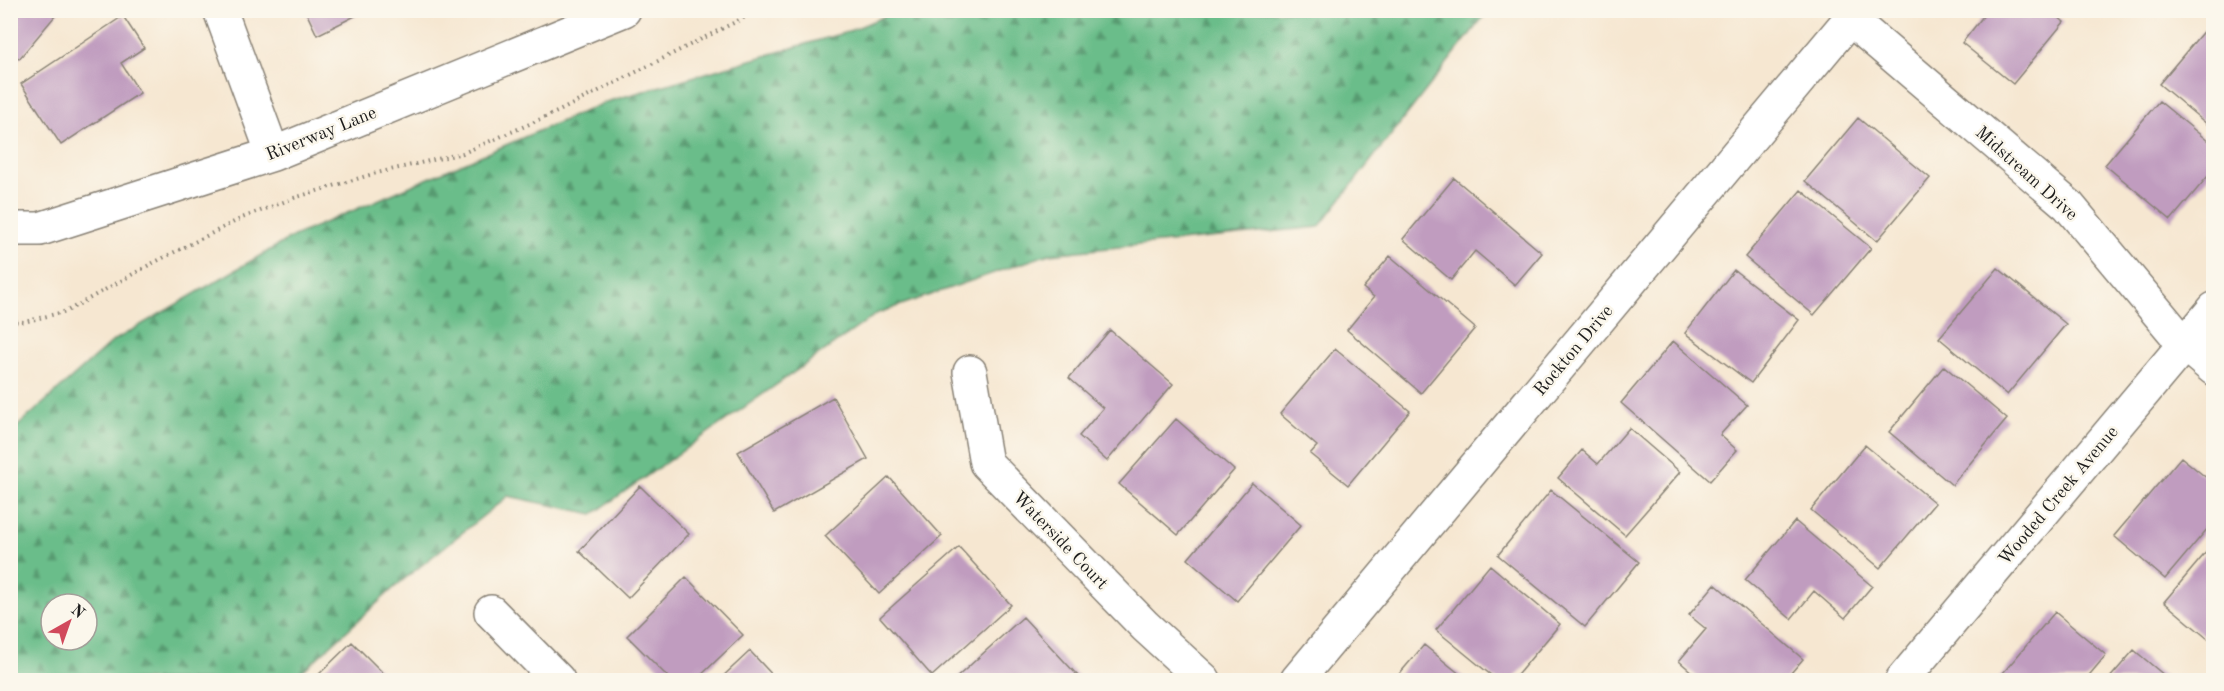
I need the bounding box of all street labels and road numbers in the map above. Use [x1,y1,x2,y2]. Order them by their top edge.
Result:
street label: Riverway Lane [263,104,379,164]
street label: Midstream Drive [1972,123,2081,224]
street label: Rockton Drive [1531,302,1617,399]
street label: Wooded Creek Avenue [1996,423,2122,568]
street label: Waterside Court [1009,488,1111,593]

